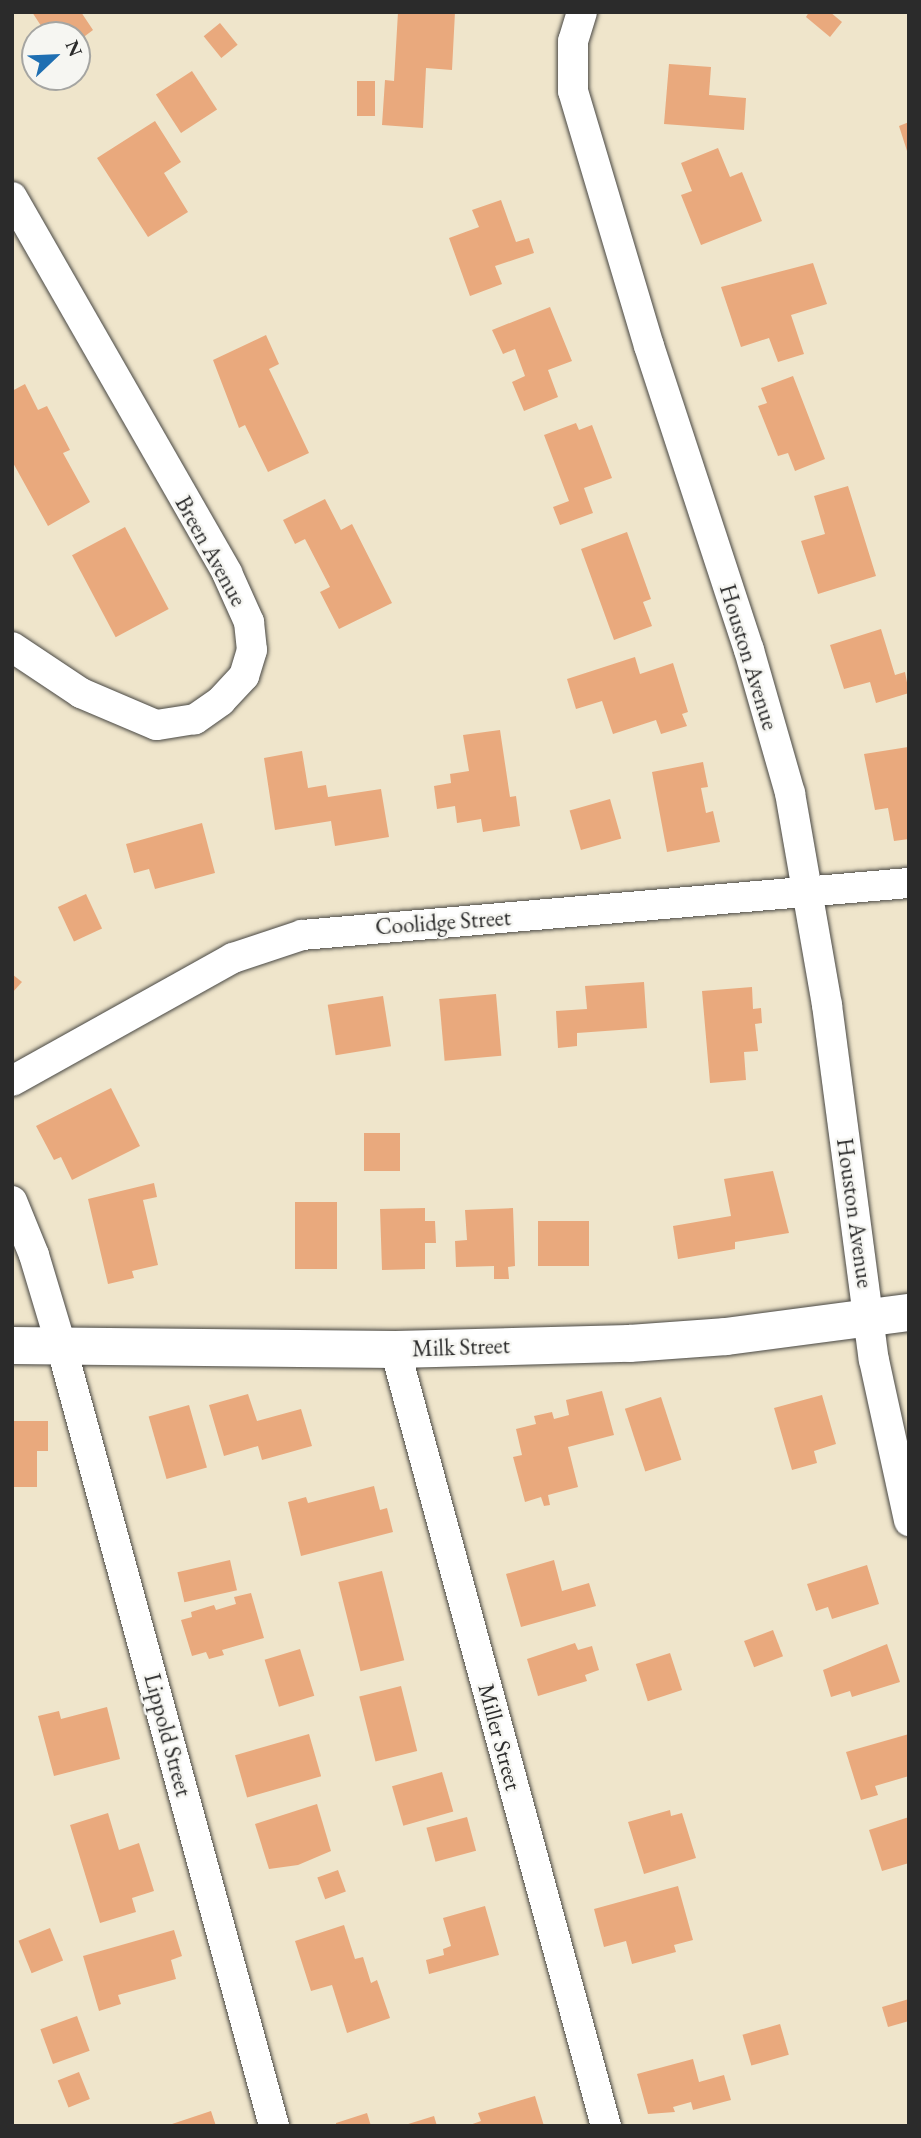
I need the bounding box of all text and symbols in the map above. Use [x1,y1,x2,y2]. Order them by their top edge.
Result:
north arrow [21,21,91,91]
text: N [59,36,88,60]
street label: Breen Avenue [169,491,253,611]
street label: Houston Avenue [714,581,784,733]
street label: Coolidge Street [374,904,512,940]
street label: Houston Avenue [831,1136,879,1290]
street label: Milk Street [412,1332,510,1362]
street label: Lippold Street [138,1670,198,1800]
street label: Miller Street [473,1681,527,1793]

